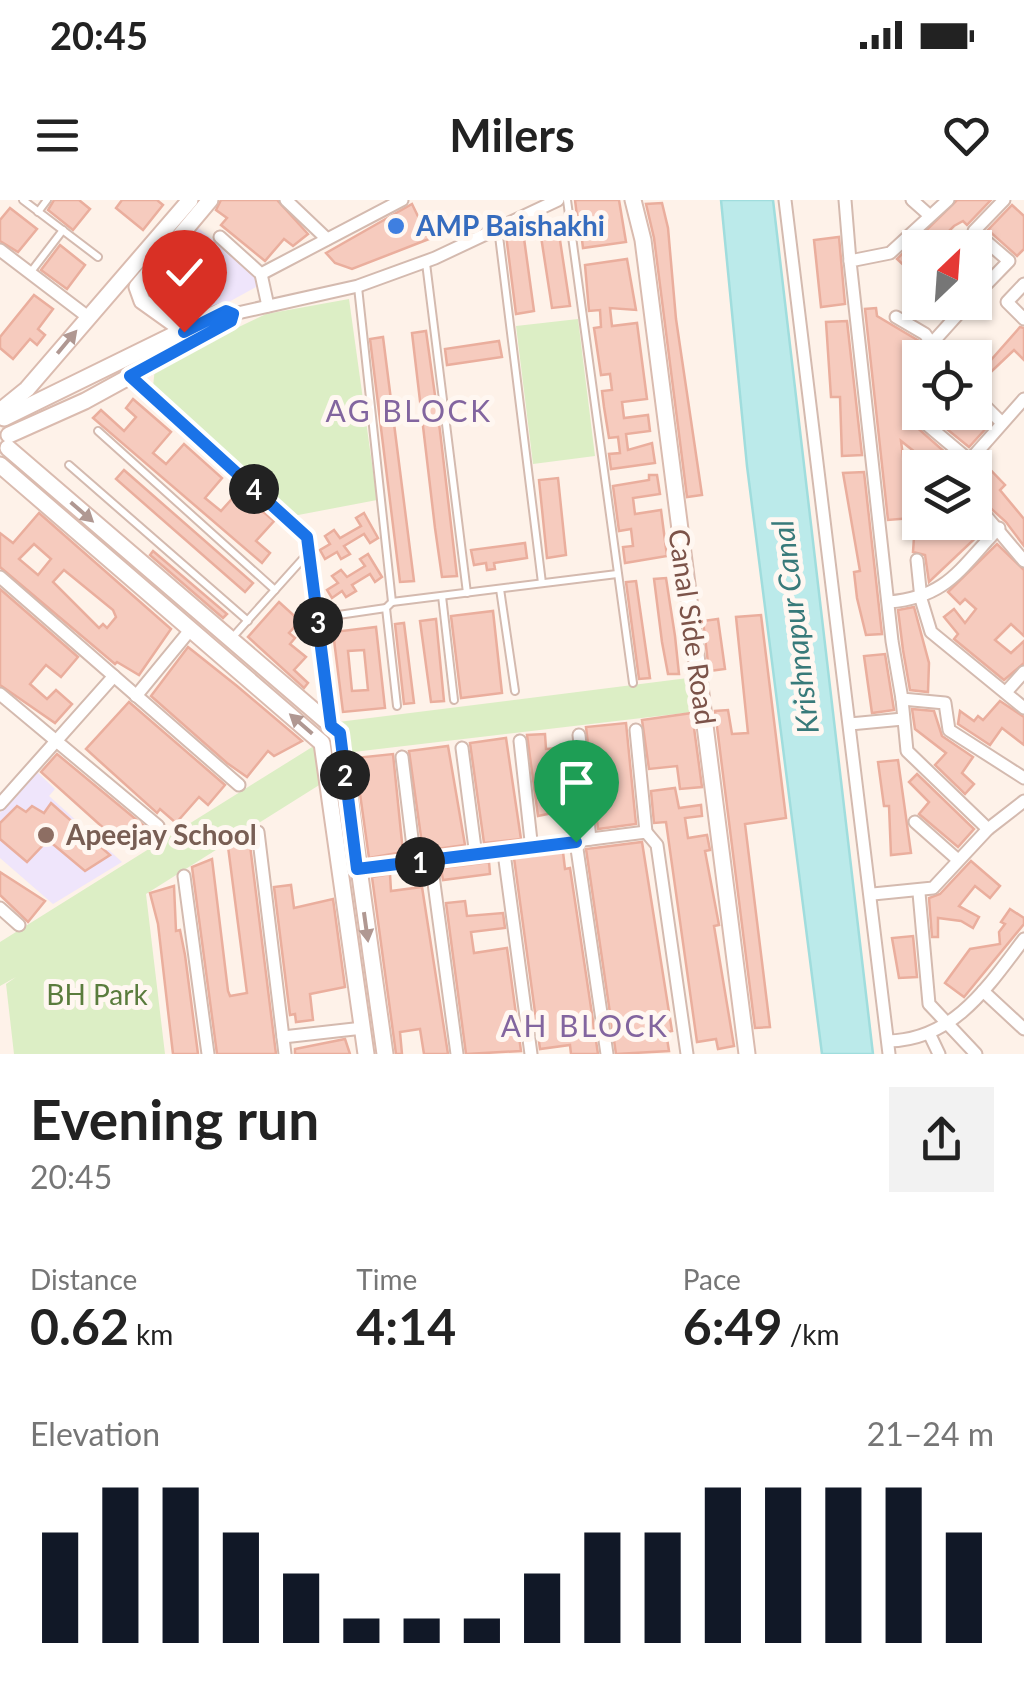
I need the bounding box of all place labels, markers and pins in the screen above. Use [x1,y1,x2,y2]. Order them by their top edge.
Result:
place label: AMP Baishakhi [415,208,605,242]
marker: AMP Baishakhi [385,215,407,237]
pin [142,230,227,333]
pin: 4 [229,464,279,514]
pin: 3 [293,597,343,647]
pin [534,740,619,843]
pin: 2 [320,750,370,800]
place label: Apeejay School [65,817,257,851]
marker: Apeejay School [35,824,57,846]
pin: 1 [395,837,445,887]

